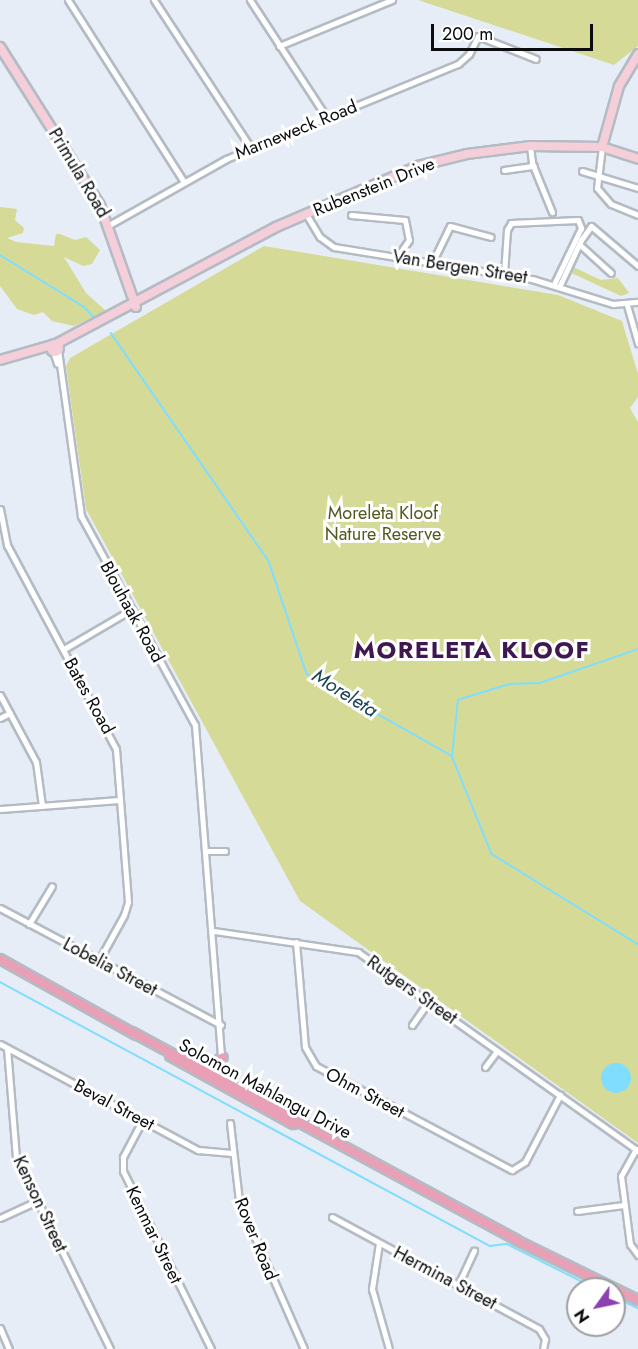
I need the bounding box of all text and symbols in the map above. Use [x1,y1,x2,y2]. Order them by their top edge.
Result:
scale bar [434,12,596,50]
text: 200 m [442,21,493,47]
street label: Marneweck Road [232,96,360,164]
street label: Primula Road [44,124,114,222]
street label: Rubenstein Drive [310,153,438,221]
street label: Van Bergen Street [391,246,529,288]
park label: Moreleta Kloof Nature Reserve [325,503,441,546]
street label: Blouhaak Road [95,558,169,666]
district label: MORELETA KLOOF [354,636,590,664]
street label: Bates Road [59,654,119,738]
water label: Moreleta [308,664,382,722]
street label: Lobelia Street [59,933,161,1001]
street label: Rutgers Street [363,951,461,1029]
street label: Solomon Mahlangu Drive [175,1034,355,1144]
street label: Ohm Street [322,1063,408,1123]
street label: Beval Street [70,1075,158,1135]
street label: Kenson Street [8,1153,72,1255]
street label: Kenmar Street [121,1183,187,1287]
street label: Rover Road [230,1195,282,1283]
street label: Hermina Street [390,1242,500,1314]
north arrow [566,1277,626,1337]
text: N [569,1304,595,1328]

